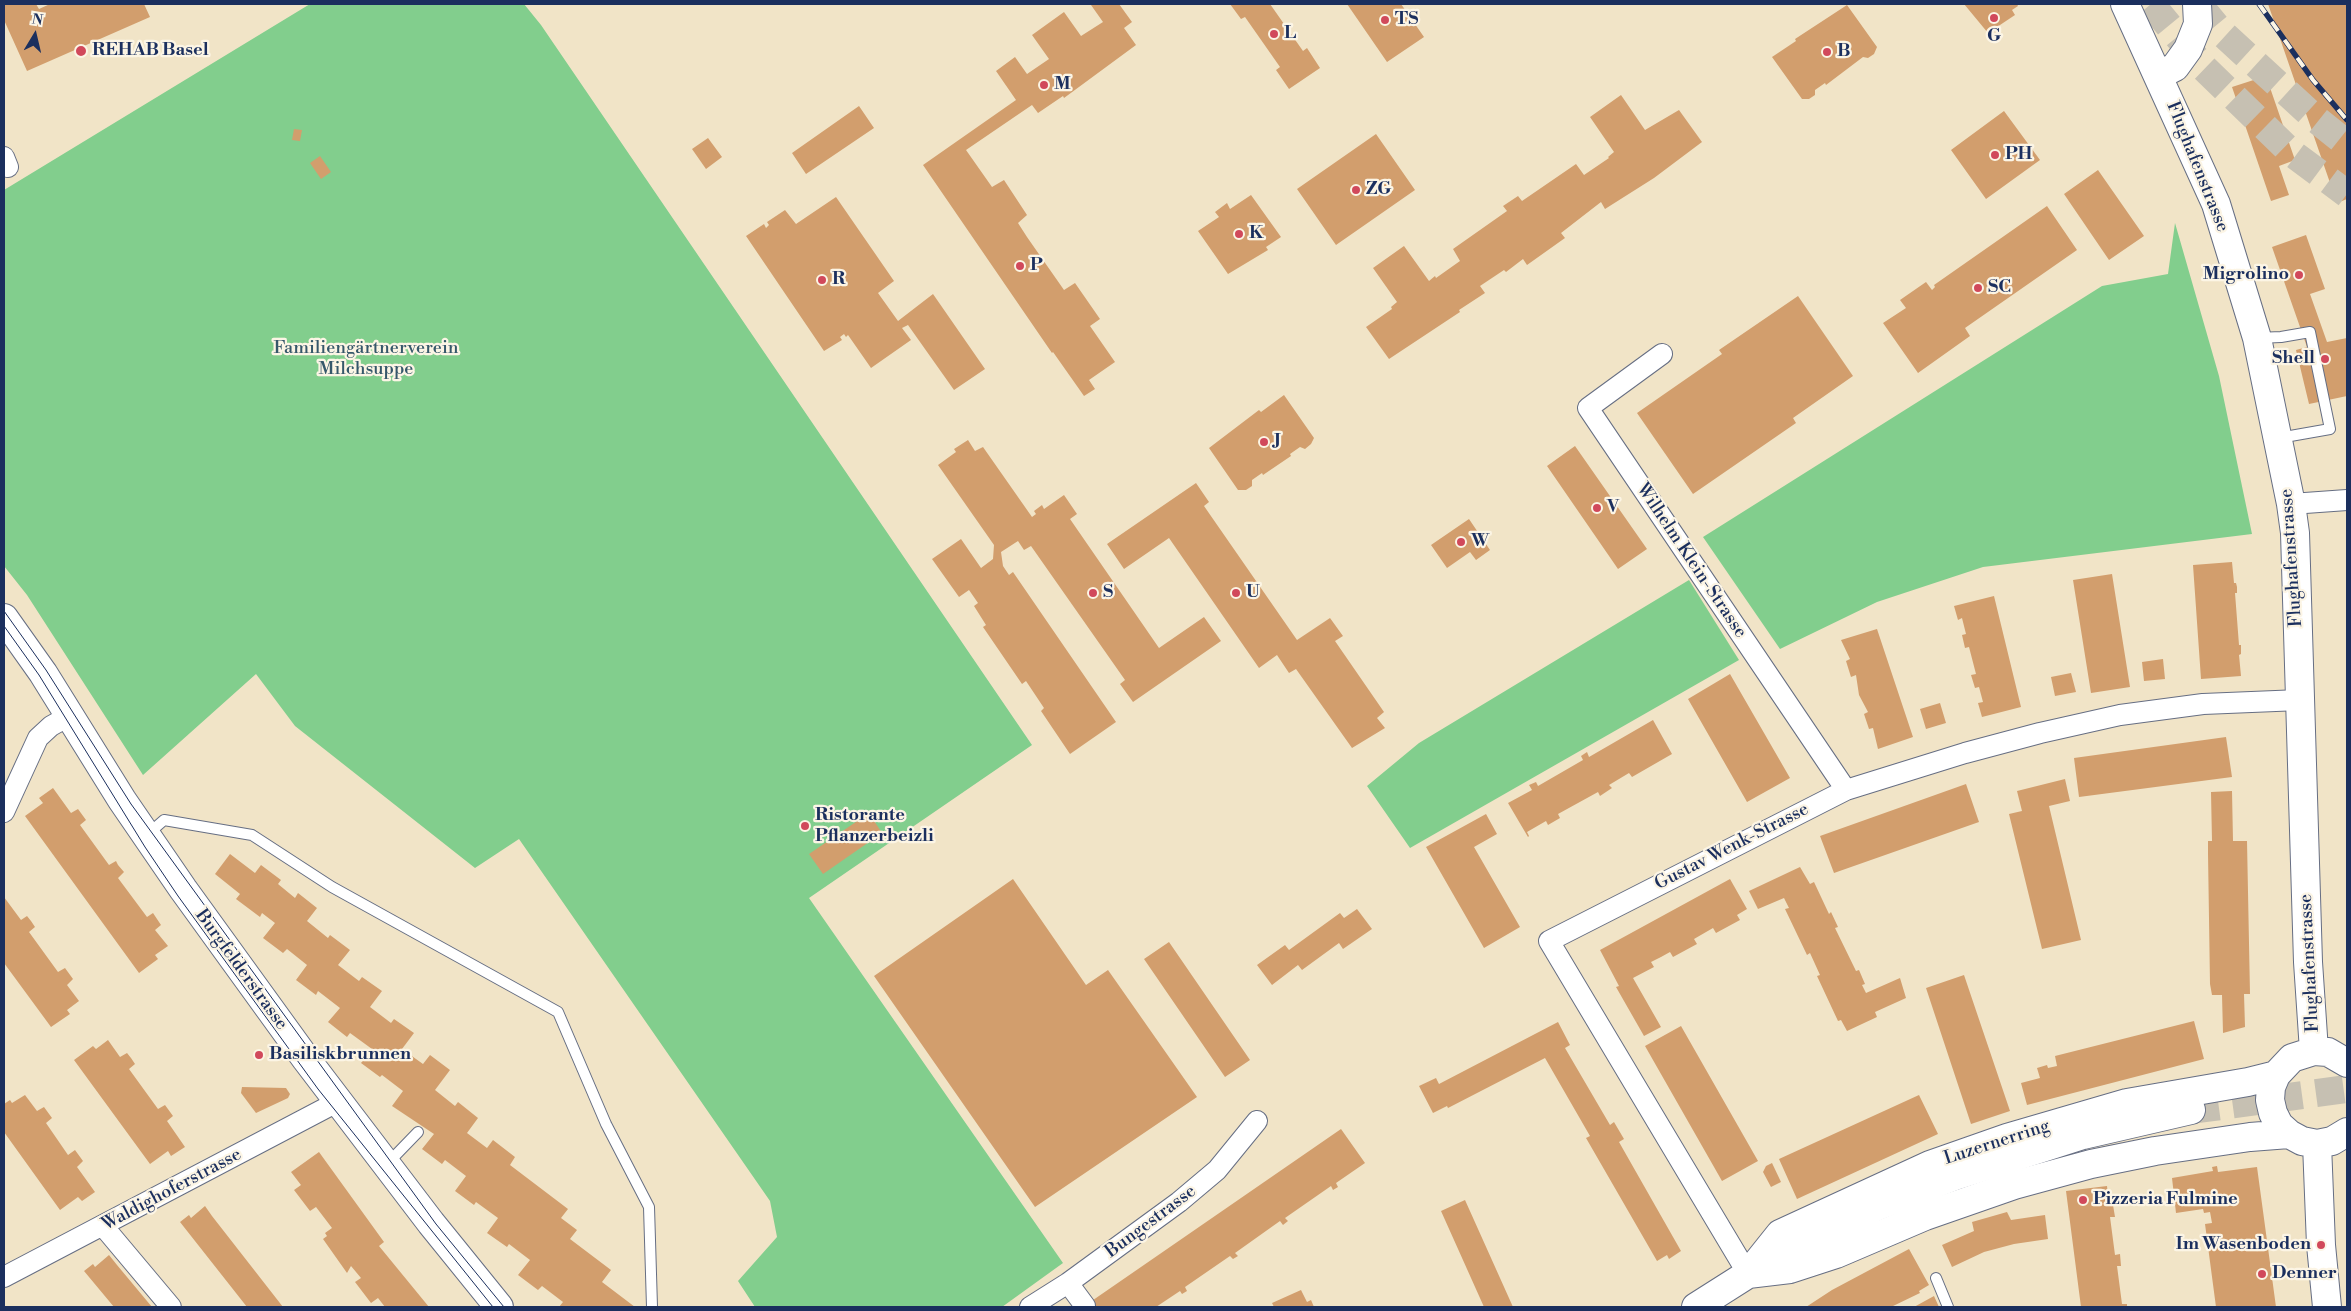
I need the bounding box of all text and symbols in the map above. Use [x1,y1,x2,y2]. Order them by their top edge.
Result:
place label: TS [1395,9,1418,31]
north arrow [10,10,60,60]
text: N [30,10,44,30]
marker: G [1988,12,2000,24]
marker: TS [1379,14,1391,26]
place label: L [1284,23,1296,45]
place label: G [1987,26,2001,48]
marker: L [1268,28,1280,40]
place label: REHAB Basel [92,40,209,62]
place label: B [1837,41,1851,63]
marker: REHAB Basel [74,44,88,58]
marker: B [1821,46,1833,58]
place label: M [1054,74,1071,96]
marker: M [1038,79,1050,91]
street label: Flughafenstrasse [2161,99,2233,235]
place label: PH [2005,144,2032,166]
marker: PH [1989,149,2001,161]
place label: ZG [1366,179,1391,201]
marker: ZG [1350,184,1362,196]
place label: K [1249,223,1264,245]
marker: K [1233,228,1245,240]
place label: P [1030,255,1043,277]
marker: P [1014,260,1026,272]
place label: Migrolino [2203,264,2289,286]
place label: R [832,269,845,291]
marker: Migrolino [2293,269,2305,281]
marker: R [816,274,828,286]
place label: SC [1988,277,2011,299]
marker: SC [1972,282,1984,294]
park label: Familiengärtnerverein Milchsuppe [273,338,459,380]
place label: Shell [2272,348,2315,370]
marker: Shell [2319,353,2331,365]
place label: J [1274,431,1281,453]
marker: J [1258,436,1270,448]
street label: Wilhelm Klein-Strasse [1631,480,1751,642]
street label: Flughafenstrasse [2276,488,2308,628]
place label: V [1607,497,1619,519]
marker: V [1591,502,1603,514]
place label: W [1471,531,1489,553]
marker: W [1455,536,1467,548]
place label: S [1103,582,1113,604]
place label: U [1246,582,1260,604]
marker: S [1087,587,1099,599]
marker: U [1230,587,1242,599]
street label: Gustav Wenk-Strasse [1651,799,1813,895]
place label: Ristorante Pflanzerbeizli [815,805,934,848]
marker: Ristorante Pflanzerbeizli [799,820,811,832]
street label: Flughafenstrasse [2296,893,2324,1033]
street label: Burgfelderstrasse [190,906,292,1034]
place label: Basiliskbrunnen [269,1044,411,1066]
marker: Basiliskbrunnen [253,1049,265,1061]
street label: Luzernerring [1941,1116,2053,1170]
street label: Waldighoferstrasse [99,1144,245,1236]
street label: Bungestrasse [1101,1181,1201,1263]
place label: Pizzeria Fulmine [2093,1189,2238,1211]
marker: Pizzeria Fulmine [2077,1194,2089,1206]
place label: Im Wasenboden [2176,1234,2311,1256]
marker: Im Wasenboden [2315,1239,2327,1251]
place label: Denner [2272,1263,2337,1285]
marker: Denner [2256,1268,2268,1280]

